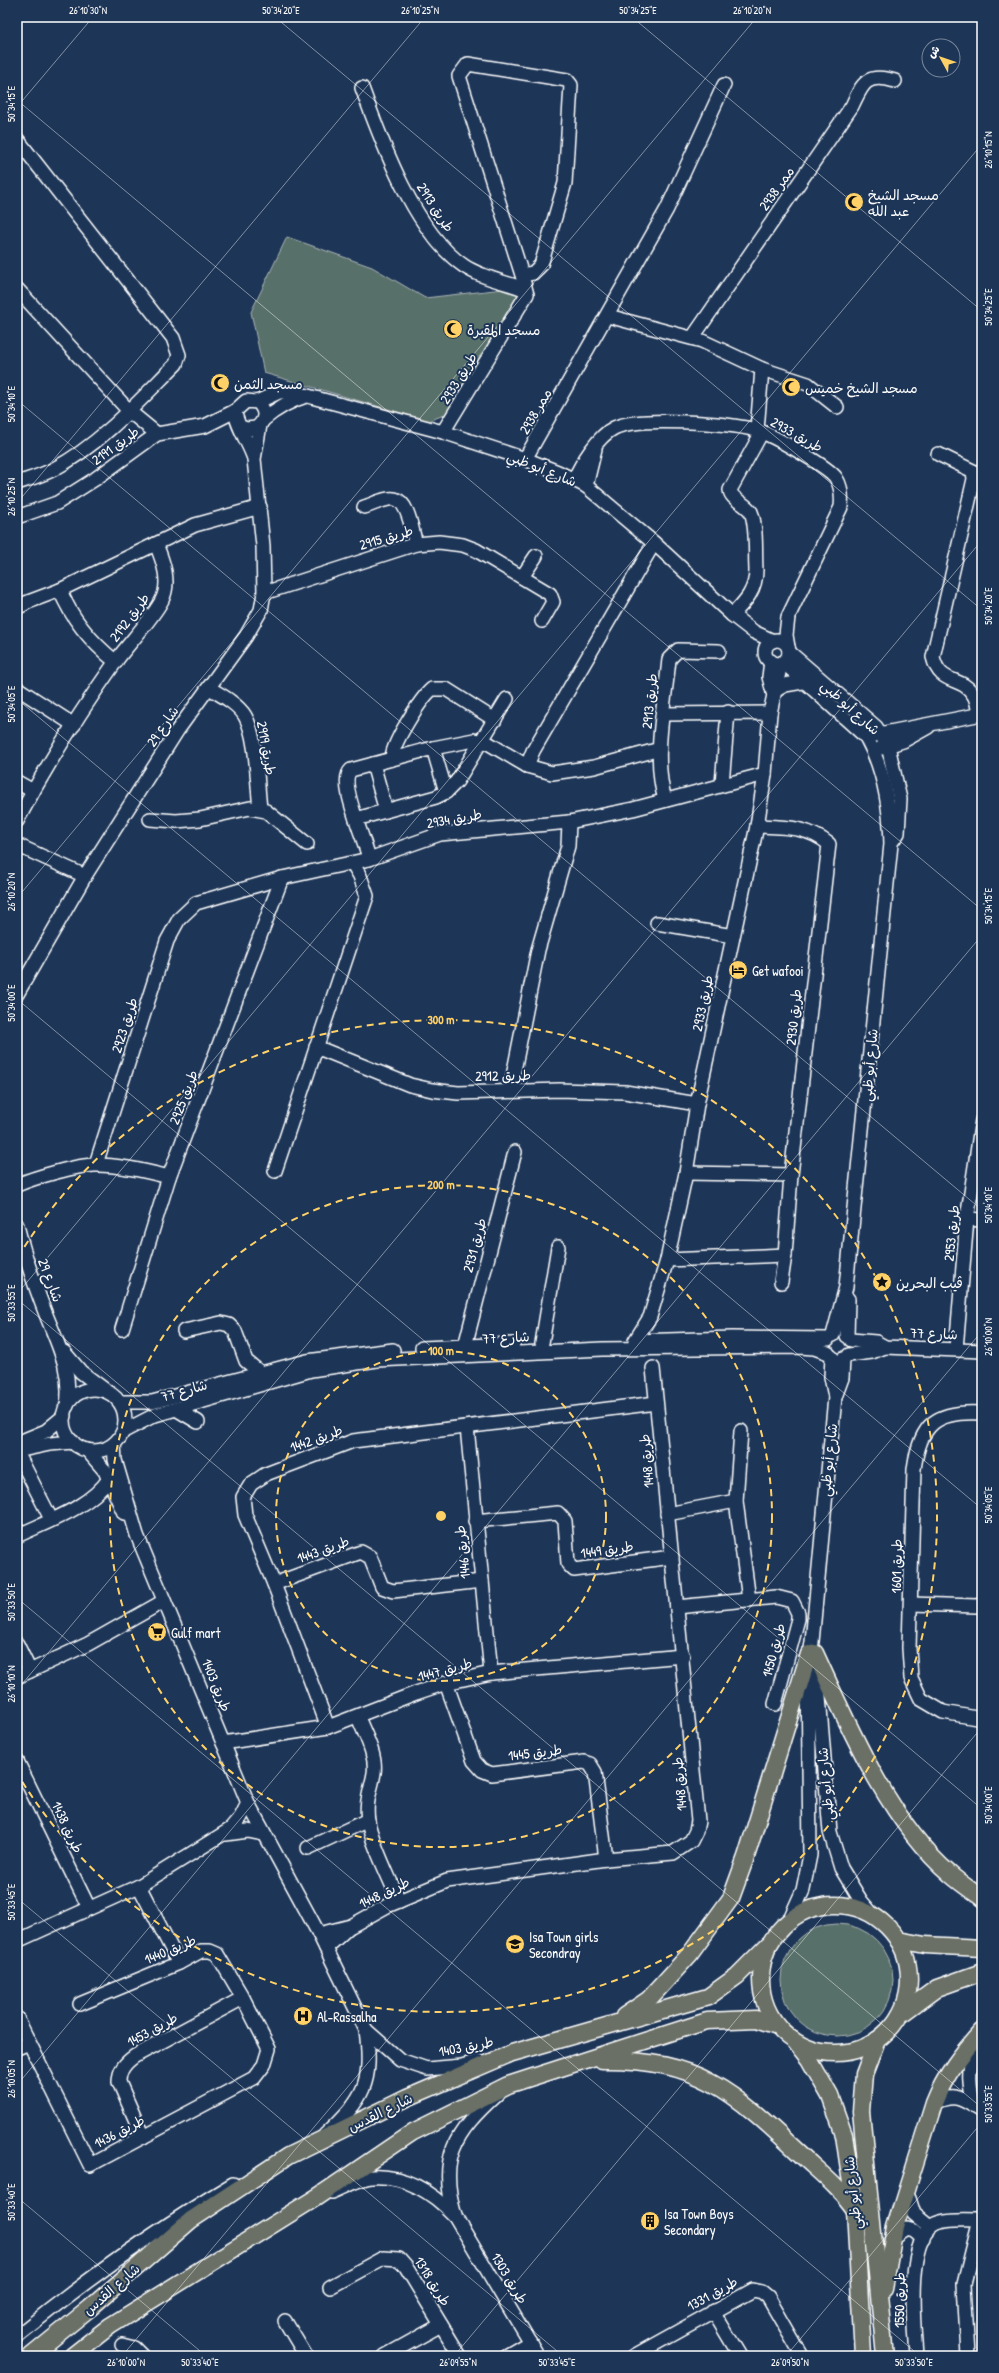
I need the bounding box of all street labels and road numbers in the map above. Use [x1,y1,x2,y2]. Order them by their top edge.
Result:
street label: ممر 2938 [754,162,798,214]
street label: طريق 2913 [413,178,459,236]
street label: طريق 2933 [435,349,481,407]
street label: ممر 2938 [514,385,556,437]
street label: طريق 2933 [768,412,826,456]
street label: طريق 2191 [87,421,143,469]
street label: شارع أبو ظبي [503,445,580,494]
street label: طريق 2915 [357,520,415,554]
street label: طريق 2192 [105,589,153,645]
street label: طريق 2913 [637,672,661,730]
street label: شارع أبو ظبي [815,675,885,742]
street label: شارع 29 [141,702,183,751]
street label: طريق 2919 [253,719,281,777]
street label: طريق 2934 [425,804,483,832]
street label: طريق 2933 [687,973,717,1033]
street label: طريق 2930 [781,988,805,1046]
street label: طريق 2923 [106,995,142,1055]
street label: شارع أبو ظبي [856,1028,886,1103]
street label: طريق 2912 [475,1065,531,1085]
street label: طريق 2925 [164,1067,202,1127]
street label: طريق 2953 [939,1204,963,1262]
street label: طريق 2931 [458,1216,490,1274]
street label: شارع 29 [33,1255,68,1305]
street label: شارع 77 [910,1323,958,1344]
street label: شارع 77 [482,1326,530,1349]
street label: شارع 77 [159,1374,210,1407]
street label: طريق 1442 [287,1420,345,1456]
street label: شارع أبو ظبي [815,1422,845,1498]
street label: طريق 1448 [634,1433,658,1489]
street label: طريق 1446 [450,1524,474,1580]
street label: طريق 1443 [294,1531,352,1567]
street label: طريق 1449 [579,1536,635,1562]
street label: طريق 1601 [886,1539,906,1593]
street label: طريق 1450 [757,1621,789,1679]
street label: طريق 1447 [416,1653,474,1685]
street label: طريق 1403 [198,1656,236,1714]
street label: طريق 1445 [507,1739,563,1765]
street label: شارع أبو ظبي [812,1746,842,1821]
street label: طريق 1448 [667,1756,691,1812]
street label: طريق 1438 [48,1798,88,1856]
street label: طريق 1448 [355,1872,413,1912]
street label: طريق 1440 [141,1930,199,1968]
street label: طريق 1453 [123,2007,181,2051]
street label: طريق 1403 [437,2031,495,2061]
street label: شارع القدس [344,2088,416,2137]
street label: طريق 1436 [90,2110,148,2152]
street label: شارع أبو ظبي [839,2155,869,2231]
street label: طريق 1303 [487,2249,533,2307]
street label: طريق 1318 [410,2253,456,2309]
street label: شارع القدس [78,2259,144,2320]
street label: طريق 1331 [683,2271,741,2315]
street label: طريق 1550 [889,2272,909,2328]

